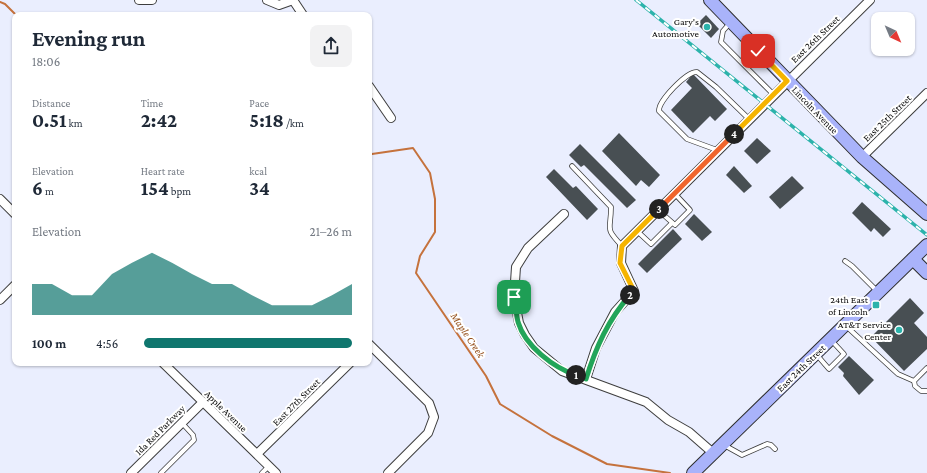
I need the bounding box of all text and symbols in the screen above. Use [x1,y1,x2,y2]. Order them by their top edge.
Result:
north arrow [871,12,915,56]
map controls [871,12,915,56]
street label: East 26th Street [789,13,842,65]
place label: Gary's Automotive [652,16,700,39]
marker: Gary's Automotive [702,22,712,32]
button: share [310,25,352,67]
text: Evening run [32,26,145,51]
pin [741,34,775,68]
icon: check [747,40,769,62]
text: 18:06 [32,54,60,69]
street label: Lincoln Avenue [790,84,841,136]
street label: East 25th Street [861,92,914,144]
text: Distance [32,97,70,109]
text: Time [141,97,163,109]
text: Pace [249,97,269,109]
text: 0.51 [32,109,66,131]
text: 2:42 [141,109,177,131]
text: 5:18 [249,109,284,131]
text: km [66,117,83,129]
text: /km [284,117,304,129]
pin: 4 [724,124,744,144]
text: 4 [731,128,737,140]
text: Elevation [32,165,74,177]
text: Heart rate [141,165,185,177]
text: kcal [249,165,267,177]
text: 6 [32,177,43,199]
text: 154 [141,177,169,199]
text: 34 [249,177,270,199]
text: m [43,185,54,197]
text: bpm [169,185,191,197]
pin: 3 [649,199,669,219]
text: 3 [656,203,662,215]
text: Elevation [32,224,81,239]
text: 21–26 m [309,224,352,239]
pin [497,280,531,314]
pin: 2 [620,285,640,305]
icon: arrive [503,286,525,308]
text: 2 [627,289,633,301]
place label: 24th East of Lincoln [828,294,869,317]
marker: 24th East of Lincoln [871,300,881,310]
water label: Maple Creek [447,309,488,361]
place label: AT&T Service Center [838,319,892,342]
marker: AT&T Service Center [894,325,904,335]
text: 100 m [32,336,66,351]
text: 4:56 [96,336,118,351]
street label: East 24th Street [775,342,828,394]
pin: 1 [566,365,586,385]
text: 1 [574,369,578,381]
street label: East 27th Street [270,376,322,428]
street label: Apple Avenue [203,388,250,434]
street label: Ida Red Parkway [133,403,187,457]

